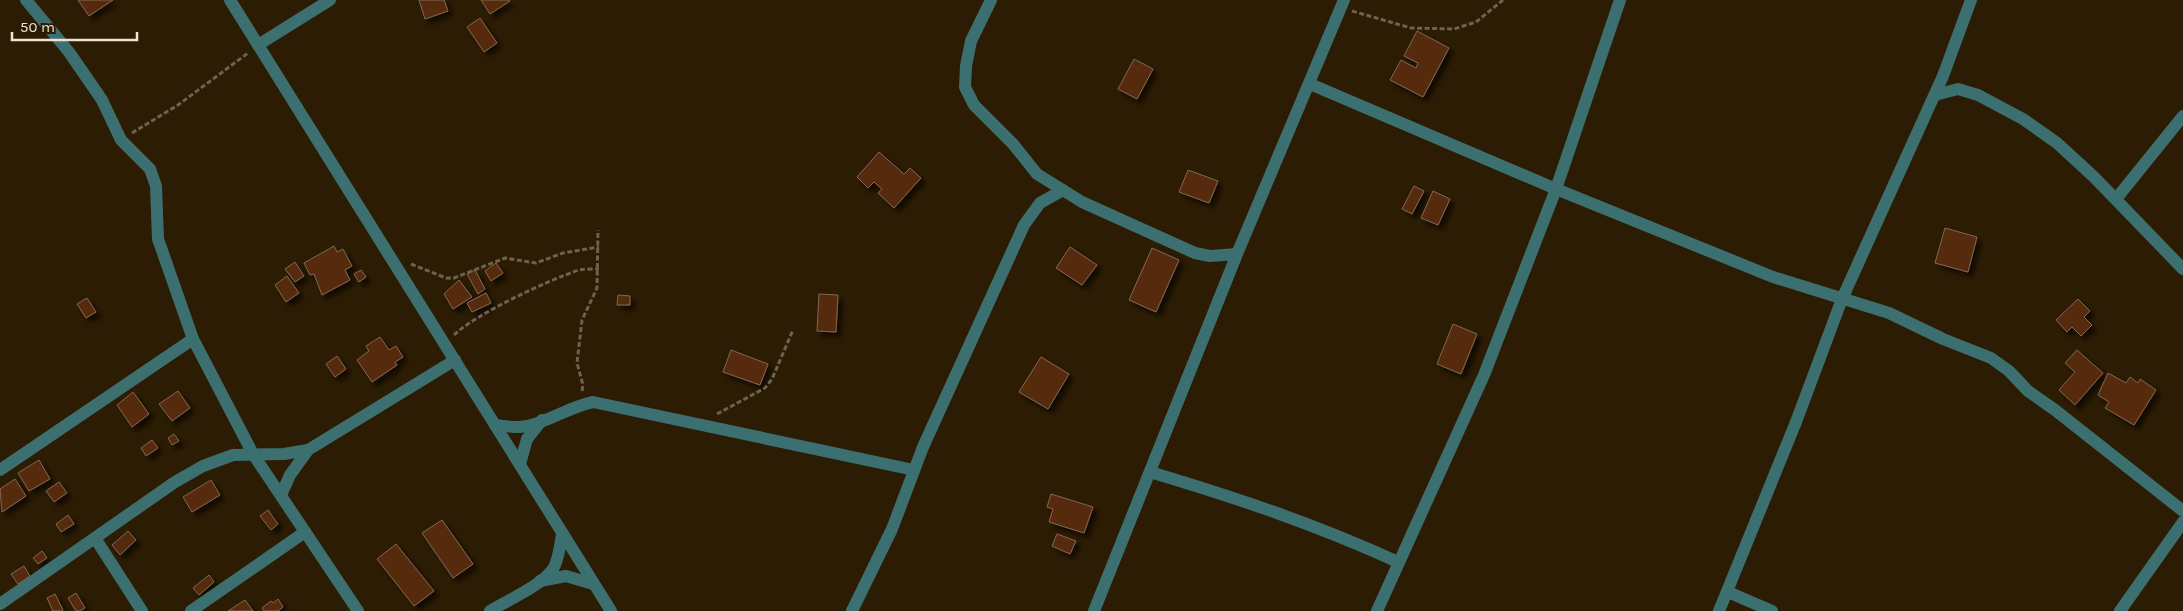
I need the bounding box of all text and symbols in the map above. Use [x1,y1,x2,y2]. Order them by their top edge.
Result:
scale bar [12,10,138,42]
text: 50 m [20,18,55,36]

